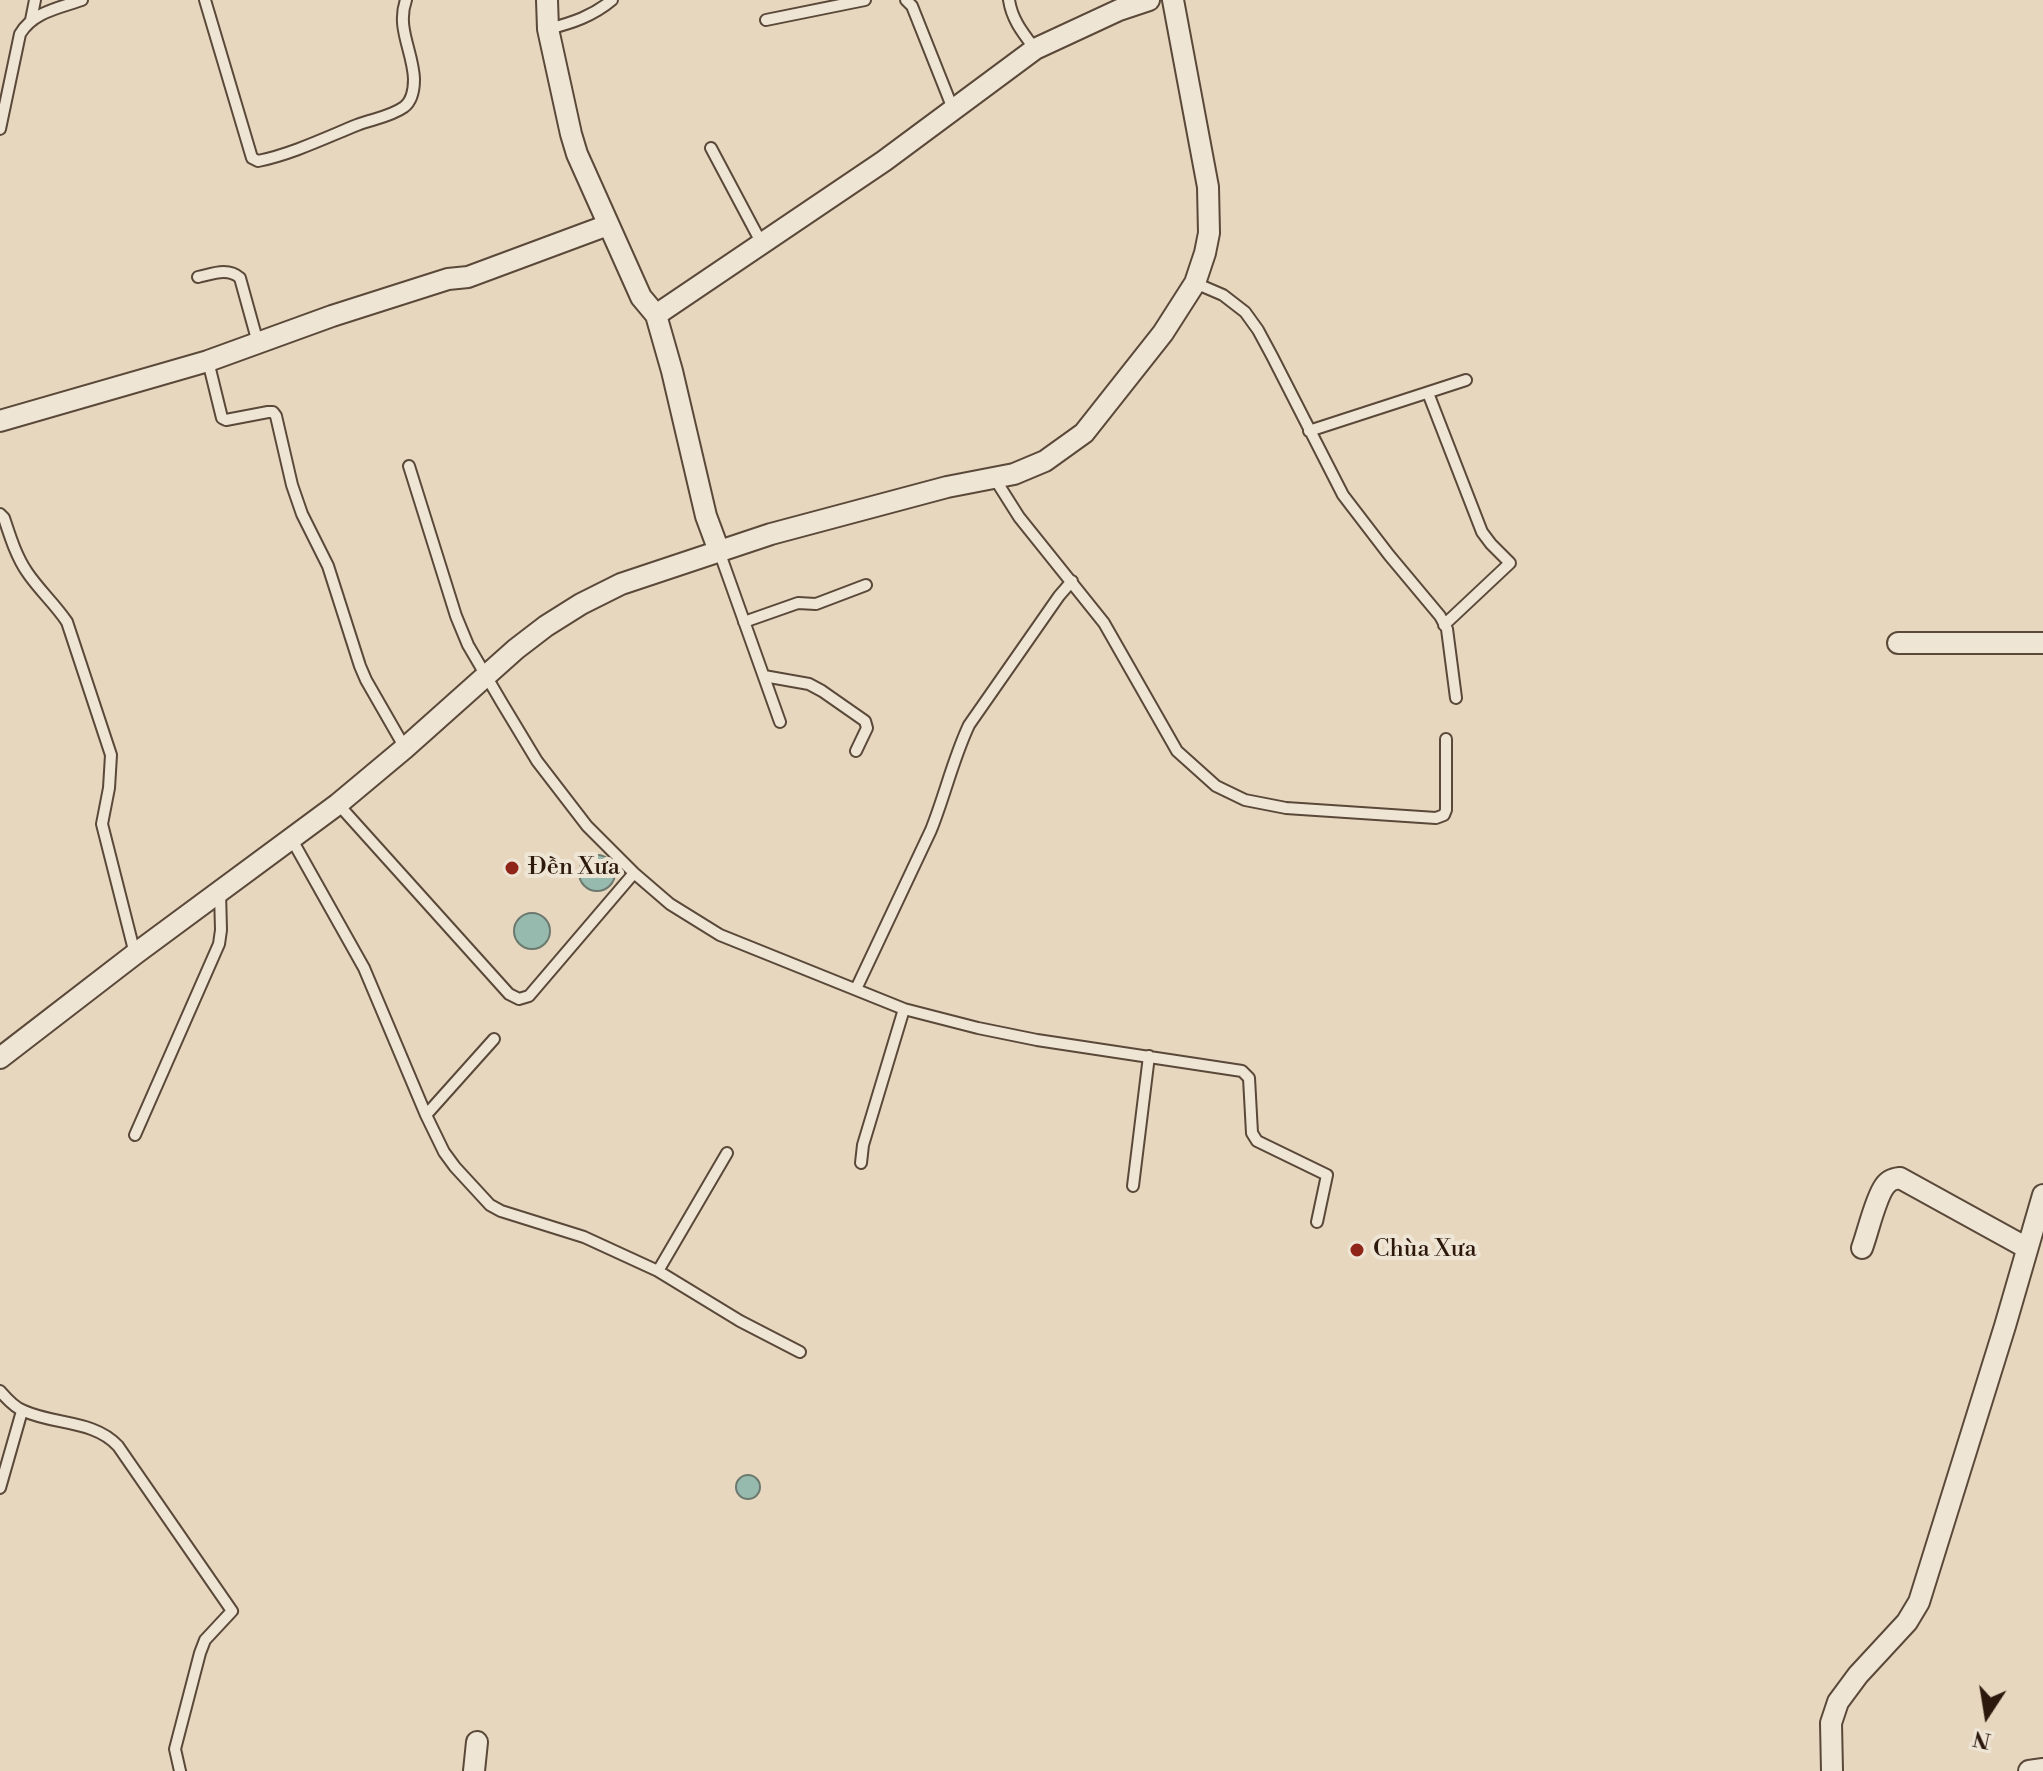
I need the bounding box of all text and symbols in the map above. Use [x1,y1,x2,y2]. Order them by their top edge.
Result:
place label: Đền Xưa [528,854,620,882]
marker: Đền Xưa [503,859,521,877]
place label: Chùa Xưa [1373,1236,1477,1264]
marker: Chùa Xưa [1348,1241,1366,1259]
north arrow [1947,1675,2027,1755]
text: N [1971,1724,1993,1754]

